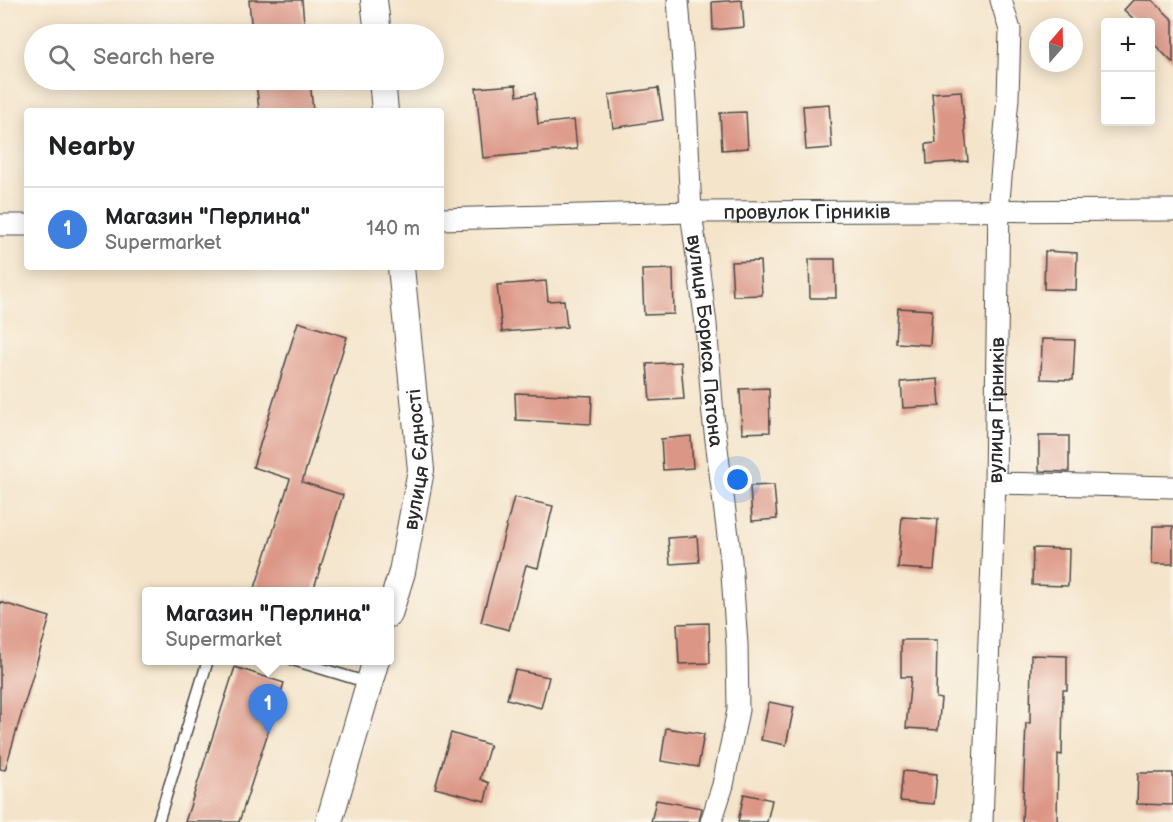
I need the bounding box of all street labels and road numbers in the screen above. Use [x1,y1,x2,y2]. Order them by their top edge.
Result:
street label: провулок Гірників [724,200,891,225]
street label: вулиця Бориса Патона [681,233,728,449]
street label: вулиця Гірників [984,336,1010,484]
street label: вулиця Єдності [399,388,435,532]

